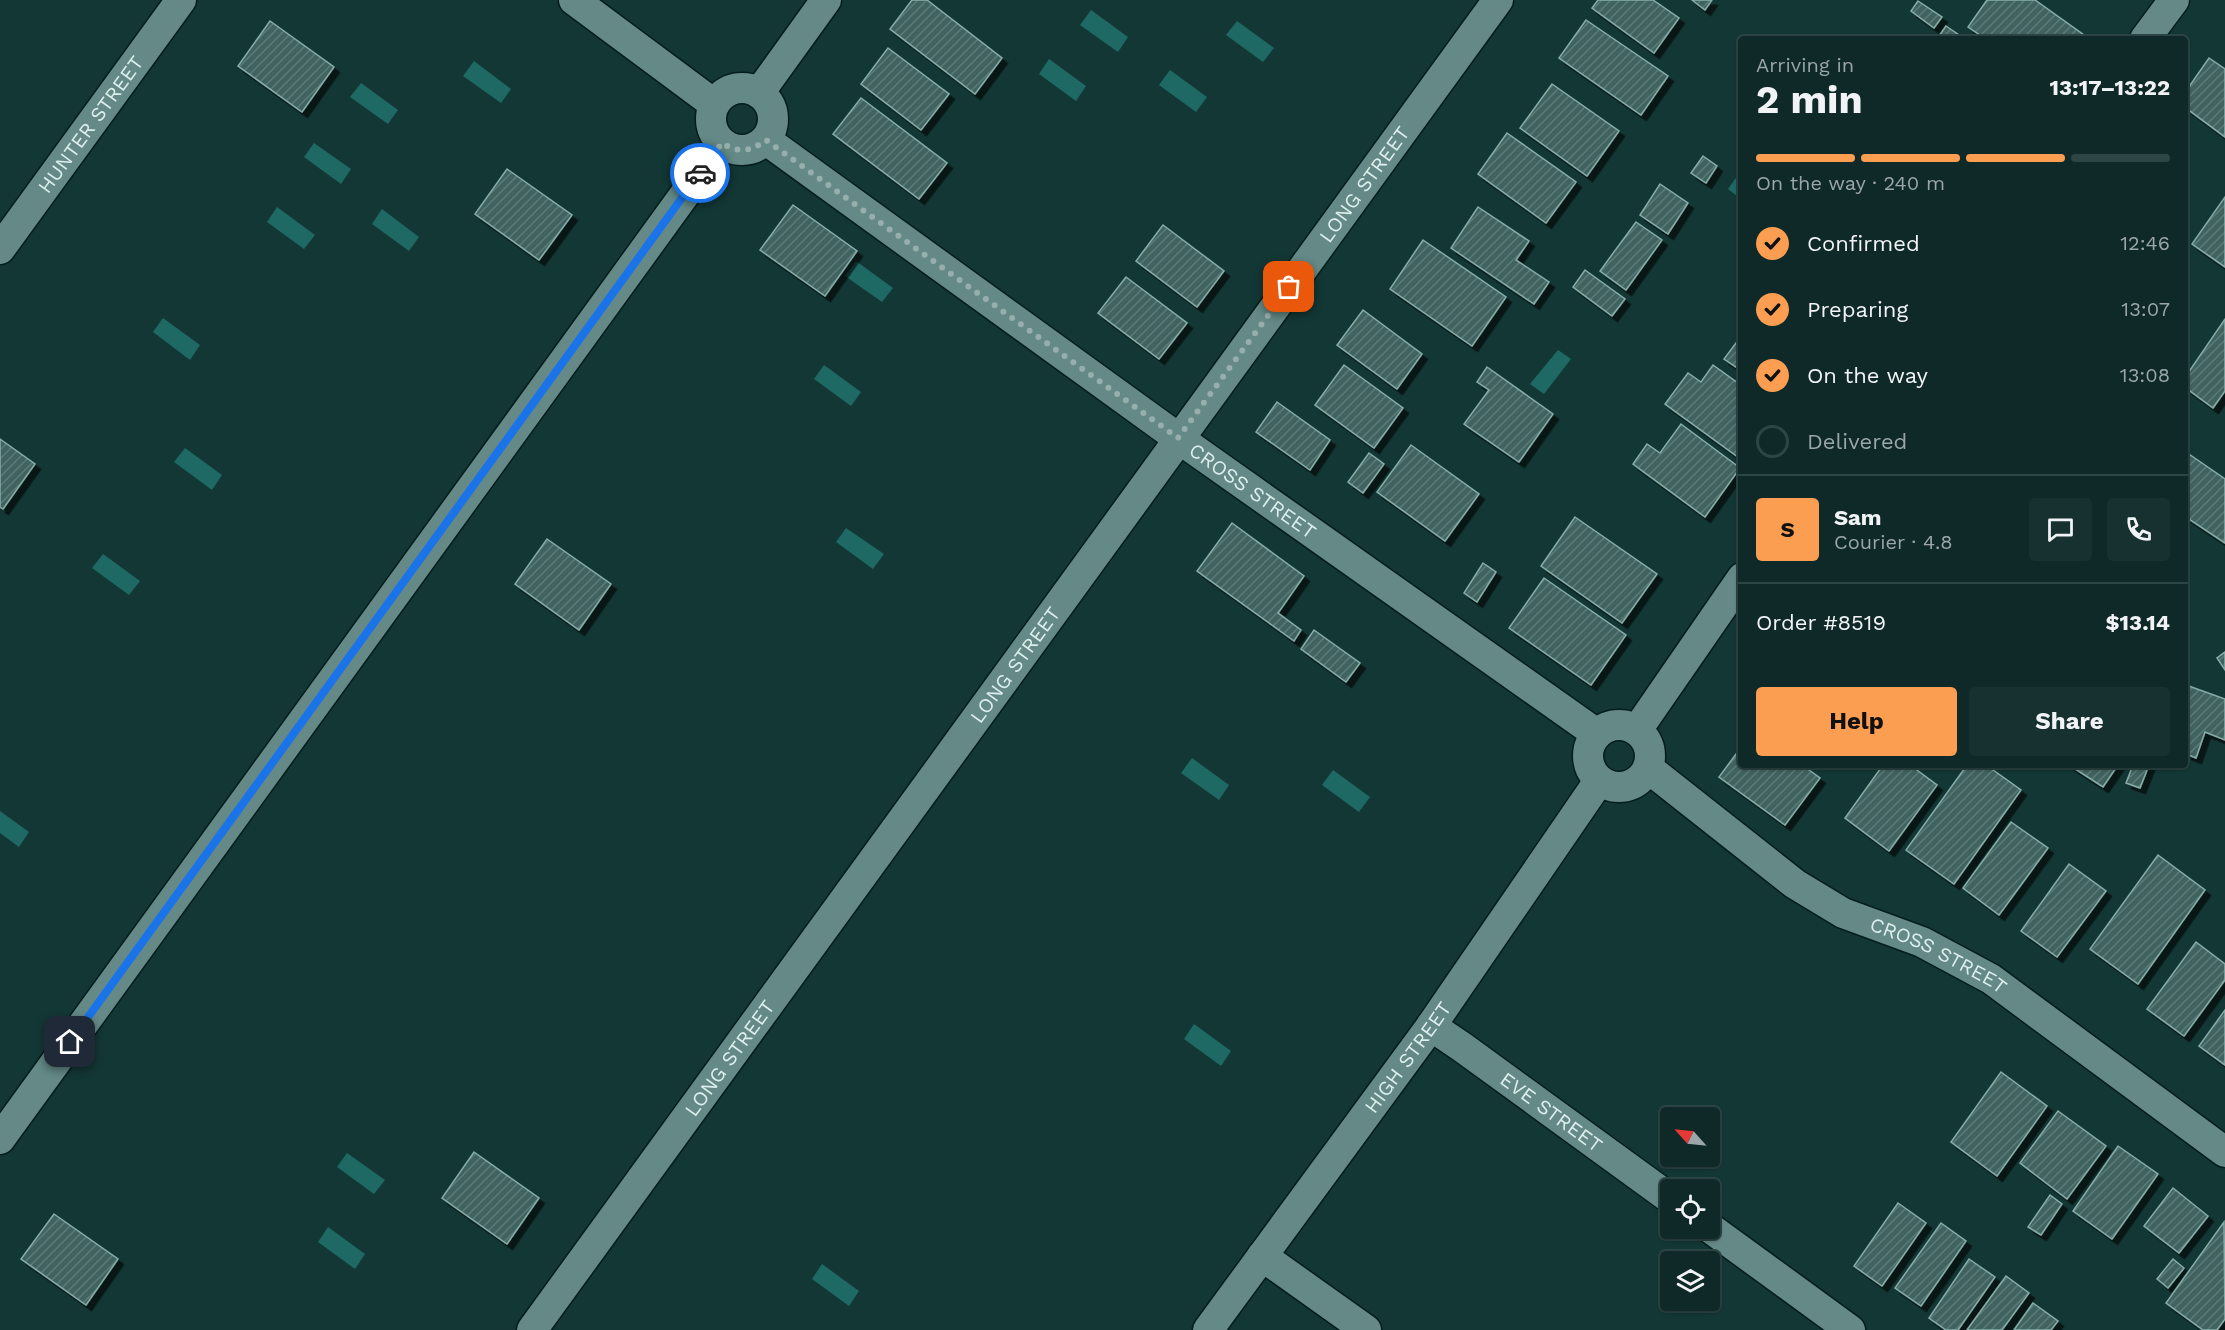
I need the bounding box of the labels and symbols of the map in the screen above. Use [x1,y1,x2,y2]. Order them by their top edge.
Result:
street label: HUNTER STREET [33,51,148,198]
street label: LONG STREET [1314,122,1414,247]
courier [670,143,730,203]
pin [1263,261,1314,312]
street label: CROSS STREET [1185,438,1321,544]
street label: LONG STREET [965,602,1065,728]
street label: CROSS STREET [1867,912,2012,999]
street label: LONG STREET [679,995,780,1121]
street label: HIGH STREET [1359,997,1456,1118]
pin [44,1016,95,1067]
street label: EVE STREET [1496,1067,1607,1157]
north arrow [1660,1107,1720,1167]

